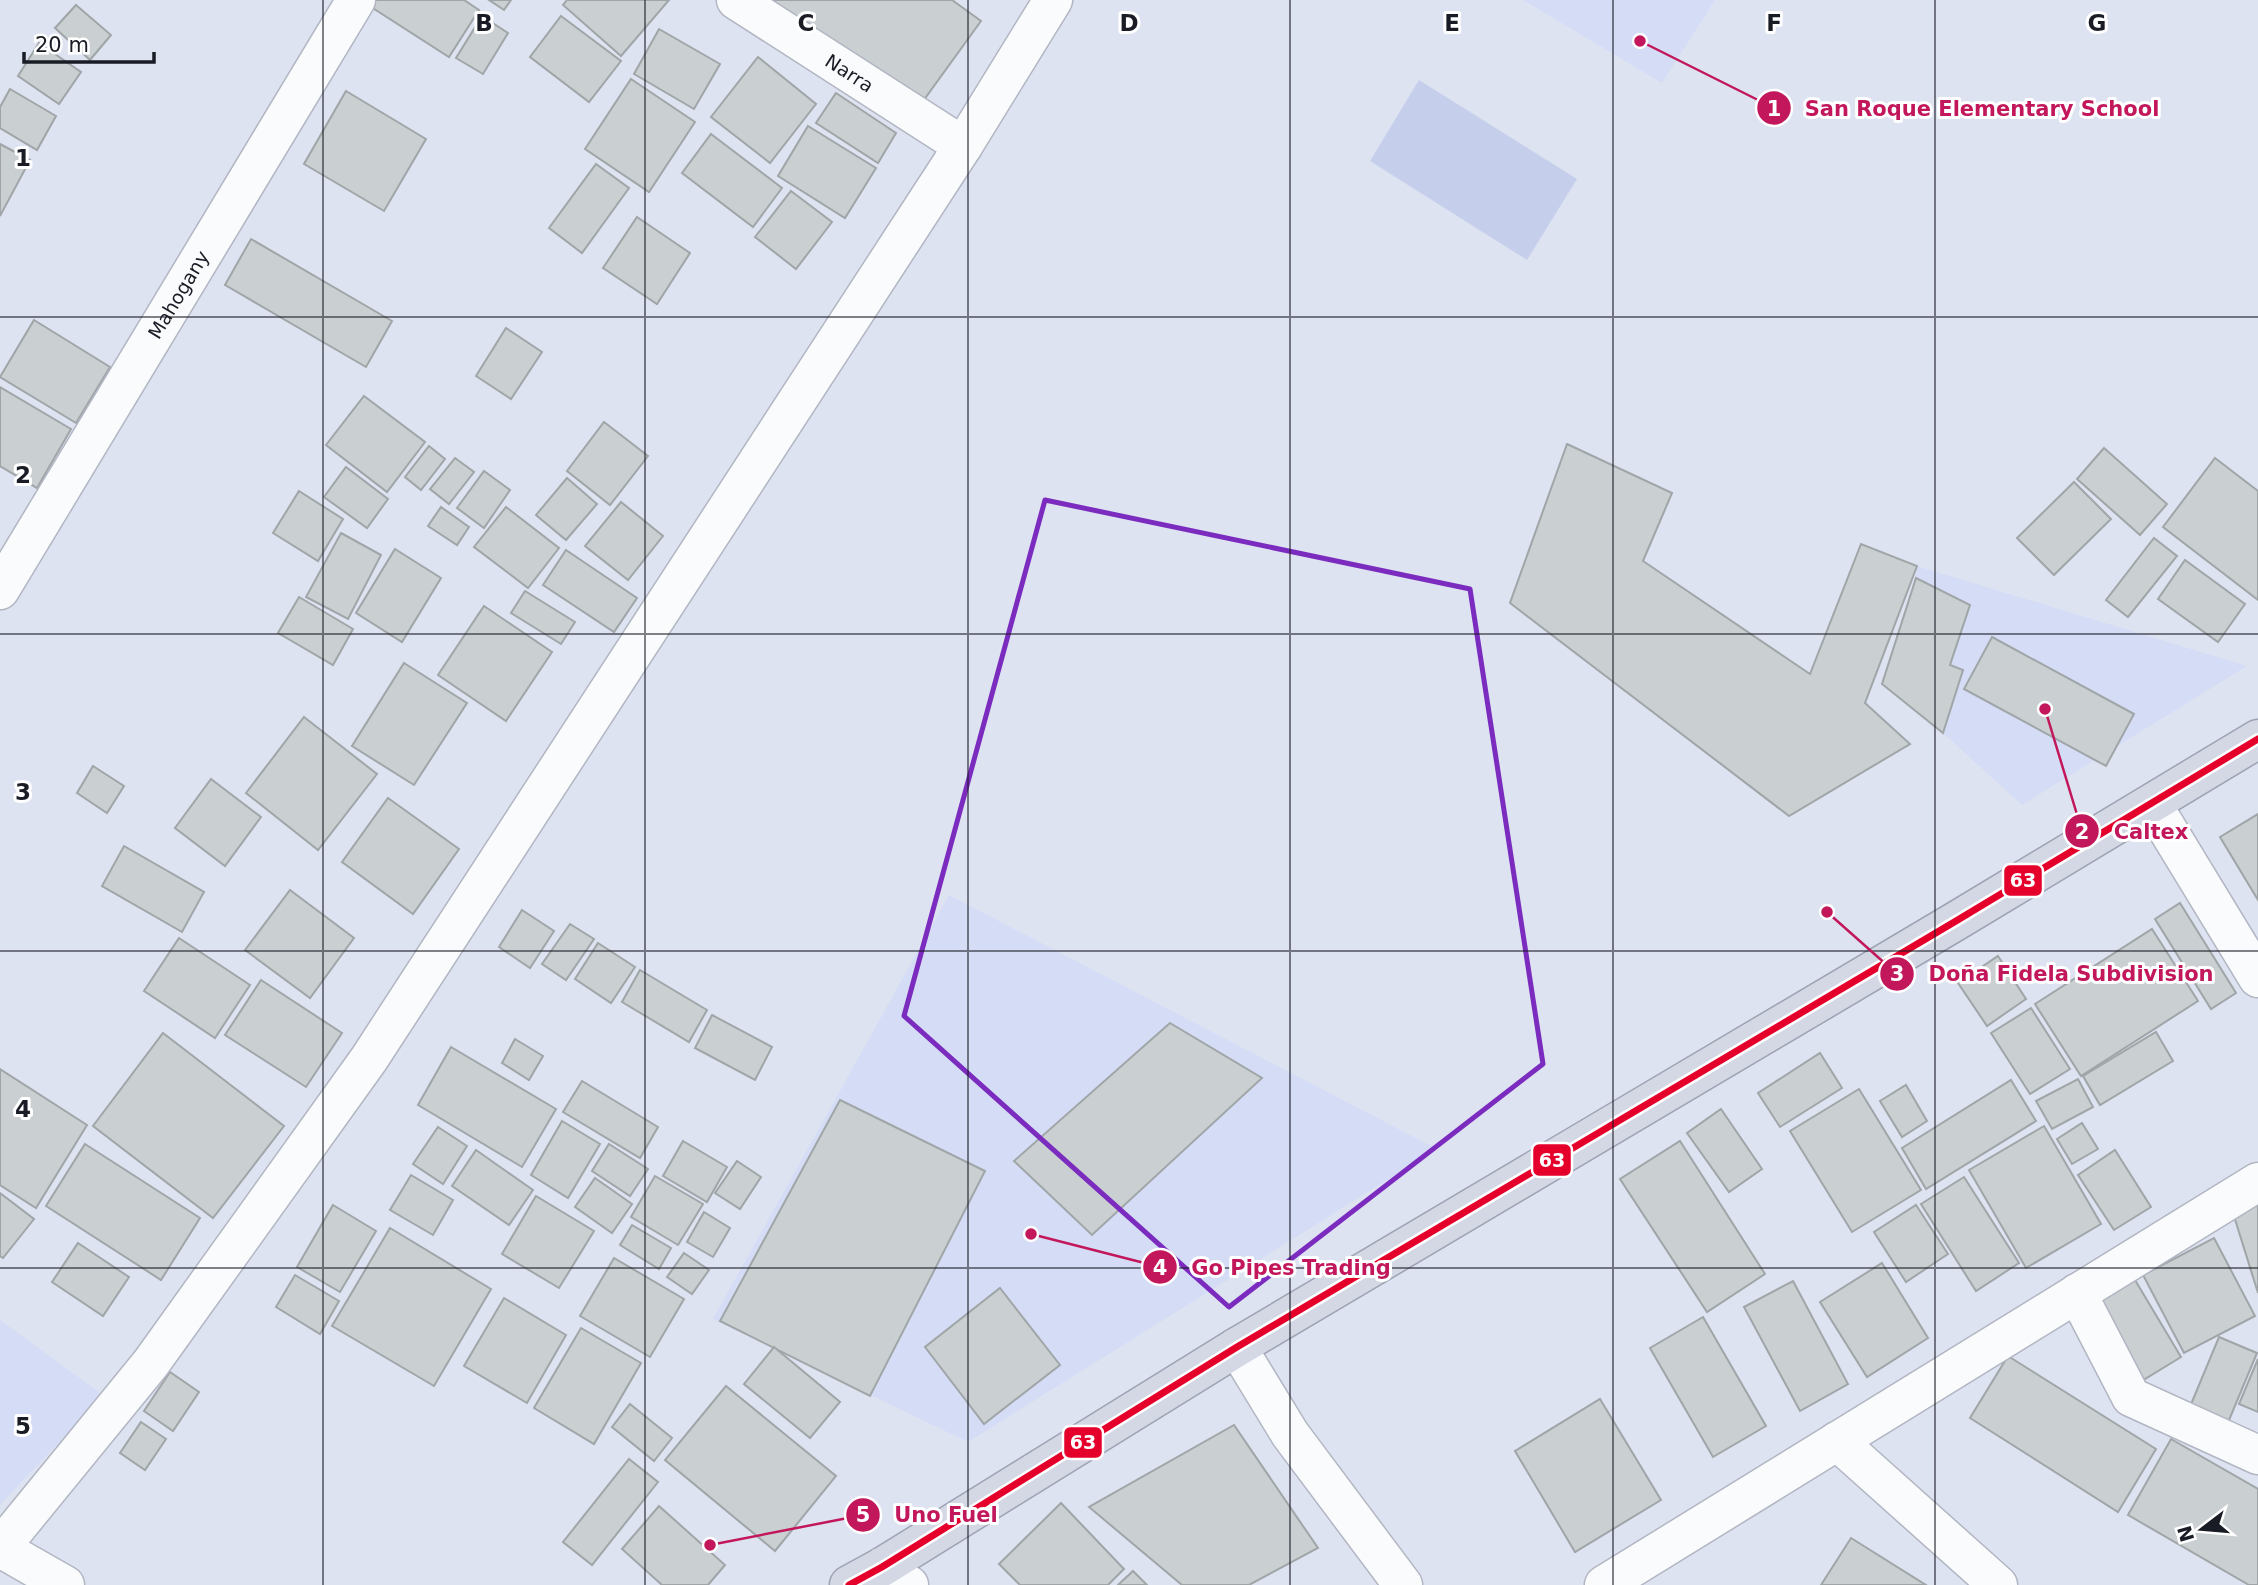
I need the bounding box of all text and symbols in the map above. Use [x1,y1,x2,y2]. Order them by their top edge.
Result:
text: B [475,10,493,36]
text: C [798,10,814,36]
text: D [1119,10,1139,36]
text: E [1444,10,1460,36]
text: F [1766,10,1782,36]
text: G [2088,10,2106,36]
scale bar [24,21,154,65]
text: 20 m [35,33,89,57]
street label: Narra [821,49,878,97]
callout: San Roque Elementary School [1756,87,2174,129]
text: 1 [1767,97,1781,121]
text: San Roque Elementary School [1805,97,2159,121]
text: 1 [15,145,31,171]
street label: Mahogany [143,247,213,343]
text: 2 [15,462,31,488]
text: 3 [15,779,31,805]
callout: Caltex [2065,810,2203,852]
text: 2 [2075,820,2089,844]
text: Caltex [2114,820,2189,844]
line badge: 63 [2003,864,2043,897]
text: 63 [2010,869,2036,891]
callout: Doña Fidela Subdivision [1879,953,2228,995]
text: 3 [1890,962,1904,986]
text: Doña Fidela Subdivision [1928,962,2214,986]
text: 4 [15,1096,31,1122]
line badge: 63 [1532,1143,1572,1177]
text: 63 [1539,1149,1565,1171]
callout: Go Pipes Trading [1143,1246,1405,1288]
text: 4 [1153,1256,1167,1280]
text: Go Pipes Trading [1191,1256,1391,1280]
text: 5 [15,1413,31,1439]
line badge: 63 [1063,1426,1103,1459]
text: 63 [1070,1431,1096,1453]
callout: Uno Fuel [846,1494,1012,1536]
north arrow [2167,1494,2237,1564]
text: 5 [856,1503,870,1527]
text: Uno Fuel [894,1503,998,1527]
text: N [2173,1523,2198,1544]

